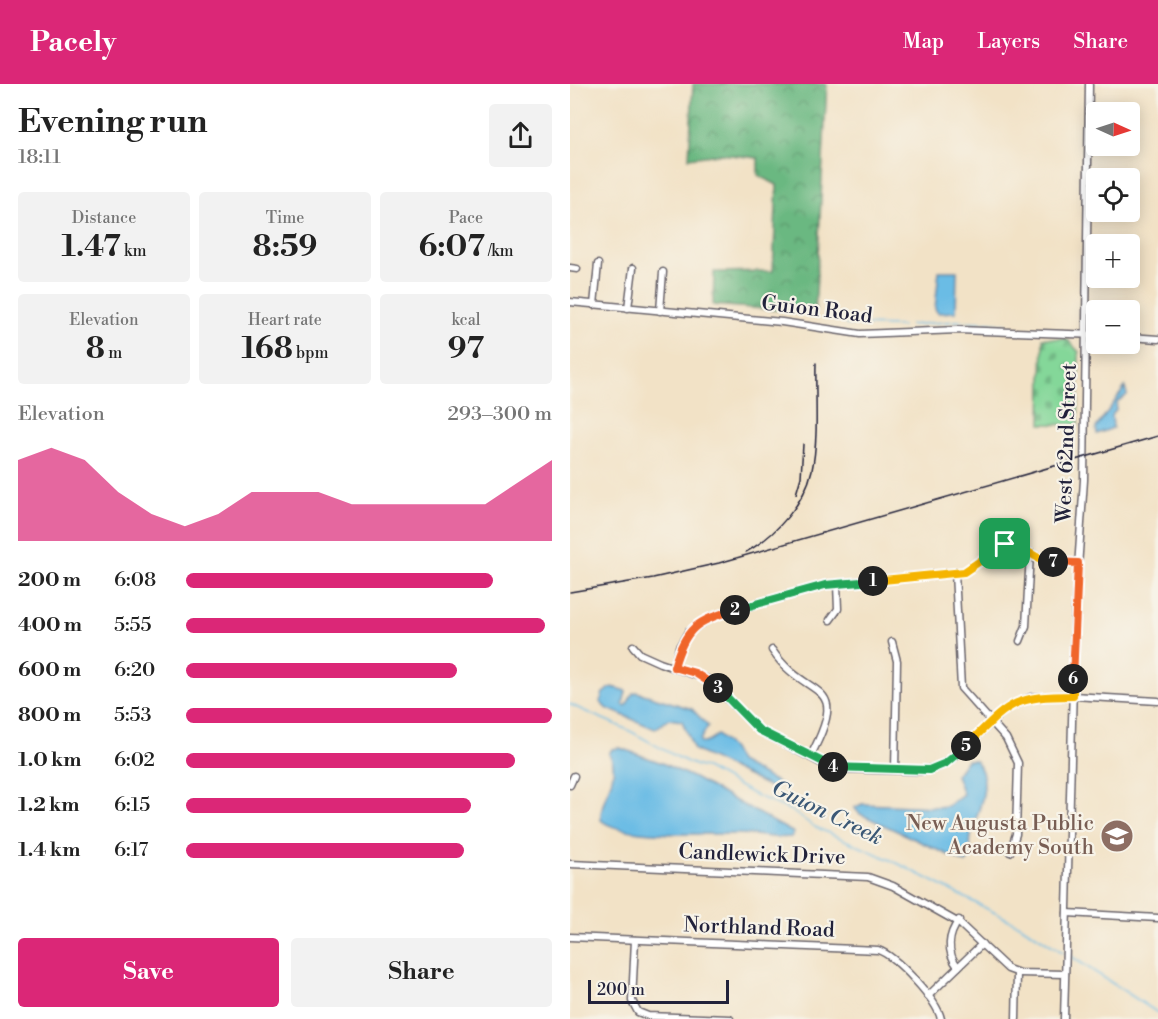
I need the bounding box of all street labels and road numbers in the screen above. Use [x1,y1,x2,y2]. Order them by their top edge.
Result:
street label: Guion Road [760,290,874,330]
street label: West 62nd Street [1051,362,1083,524]
street label: Candlewick Drive [678,839,846,871]
street label: Northland Road [683,912,835,944]

